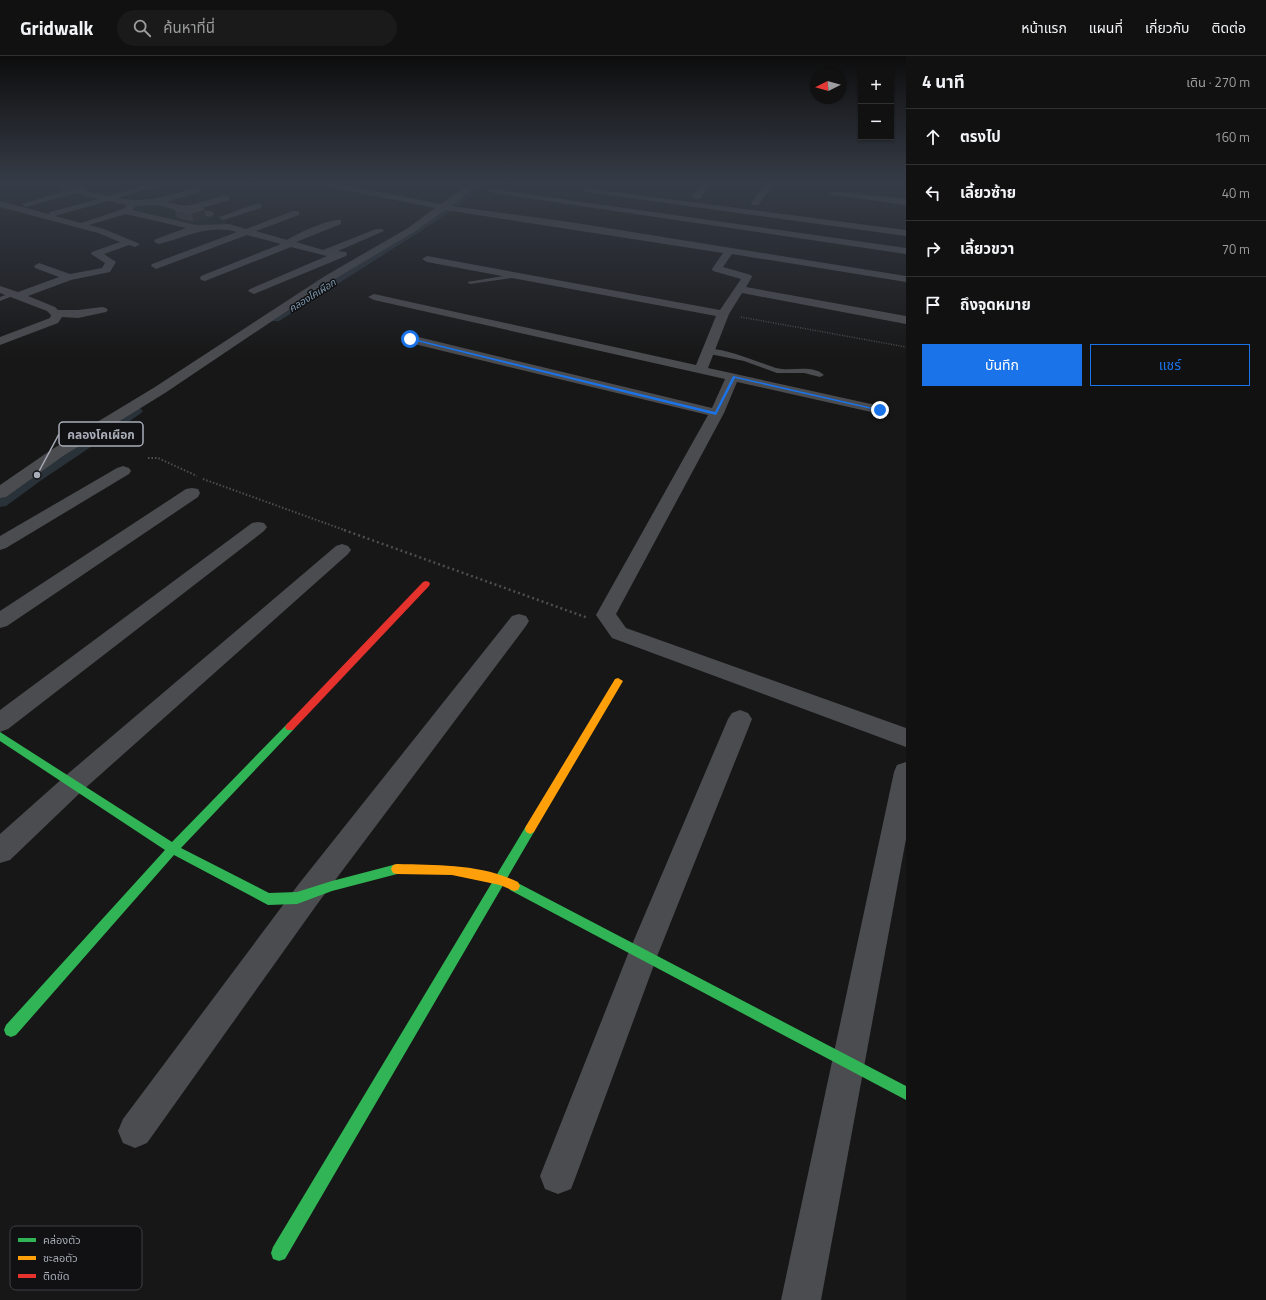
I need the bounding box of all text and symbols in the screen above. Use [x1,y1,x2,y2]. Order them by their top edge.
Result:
search box [117,10,397,46]
text: Gridwalk [20,13,93,42]
text: ค้นหาที่นี่ [163,16,215,39]
icon: search [131,17,153,39]
text: หน้าแรก [1021,17,1067,38]
text: แผนที่ [1089,17,1123,38]
text: เกี่ยวกับ [1145,17,1190,38]
text: ติดต่อ [1212,17,1246,38]
north arrow [810,68,846,104]
map controls [858,68,894,140]
button: + [858,68,894,104]
text: 4 นาที [922,69,965,95]
text: เดิน · 270 m [1186,72,1250,92]
button: − [858,104,894,140]
text: ตรงไป [960,125,1001,148]
icon: ahead [922,126,944,148]
text: 160 m [1214,127,1250,147]
text: เลี้ยวซ้าย [960,181,1016,204]
icon: left [922,182,944,204]
text: 40 m [1222,183,1250,203]
text: เลี้ยวขวา [960,237,1014,260]
icon: right [922,238,944,260]
text: 70 m [1222,239,1250,259]
water label: คลองโคเผือก [286,274,340,316]
text: ถึงจุดหมาย [960,293,1031,316]
icon: arrive [922,294,944,316]
route start [401,330,419,348]
button: บันทึก [922,344,1082,386]
button: แชร์ [1090,344,1250,386]
route end [871,401,889,419]
callout: คลองโคเผือก [59,422,143,446]
text: คลองโคเผือก [67,425,135,444]
legend [10,1226,142,1290]
text: คล่องตัว [43,1232,81,1248]
text: ชะลอตัว [43,1250,78,1266]
text: ติดขัด [43,1268,70,1284]

